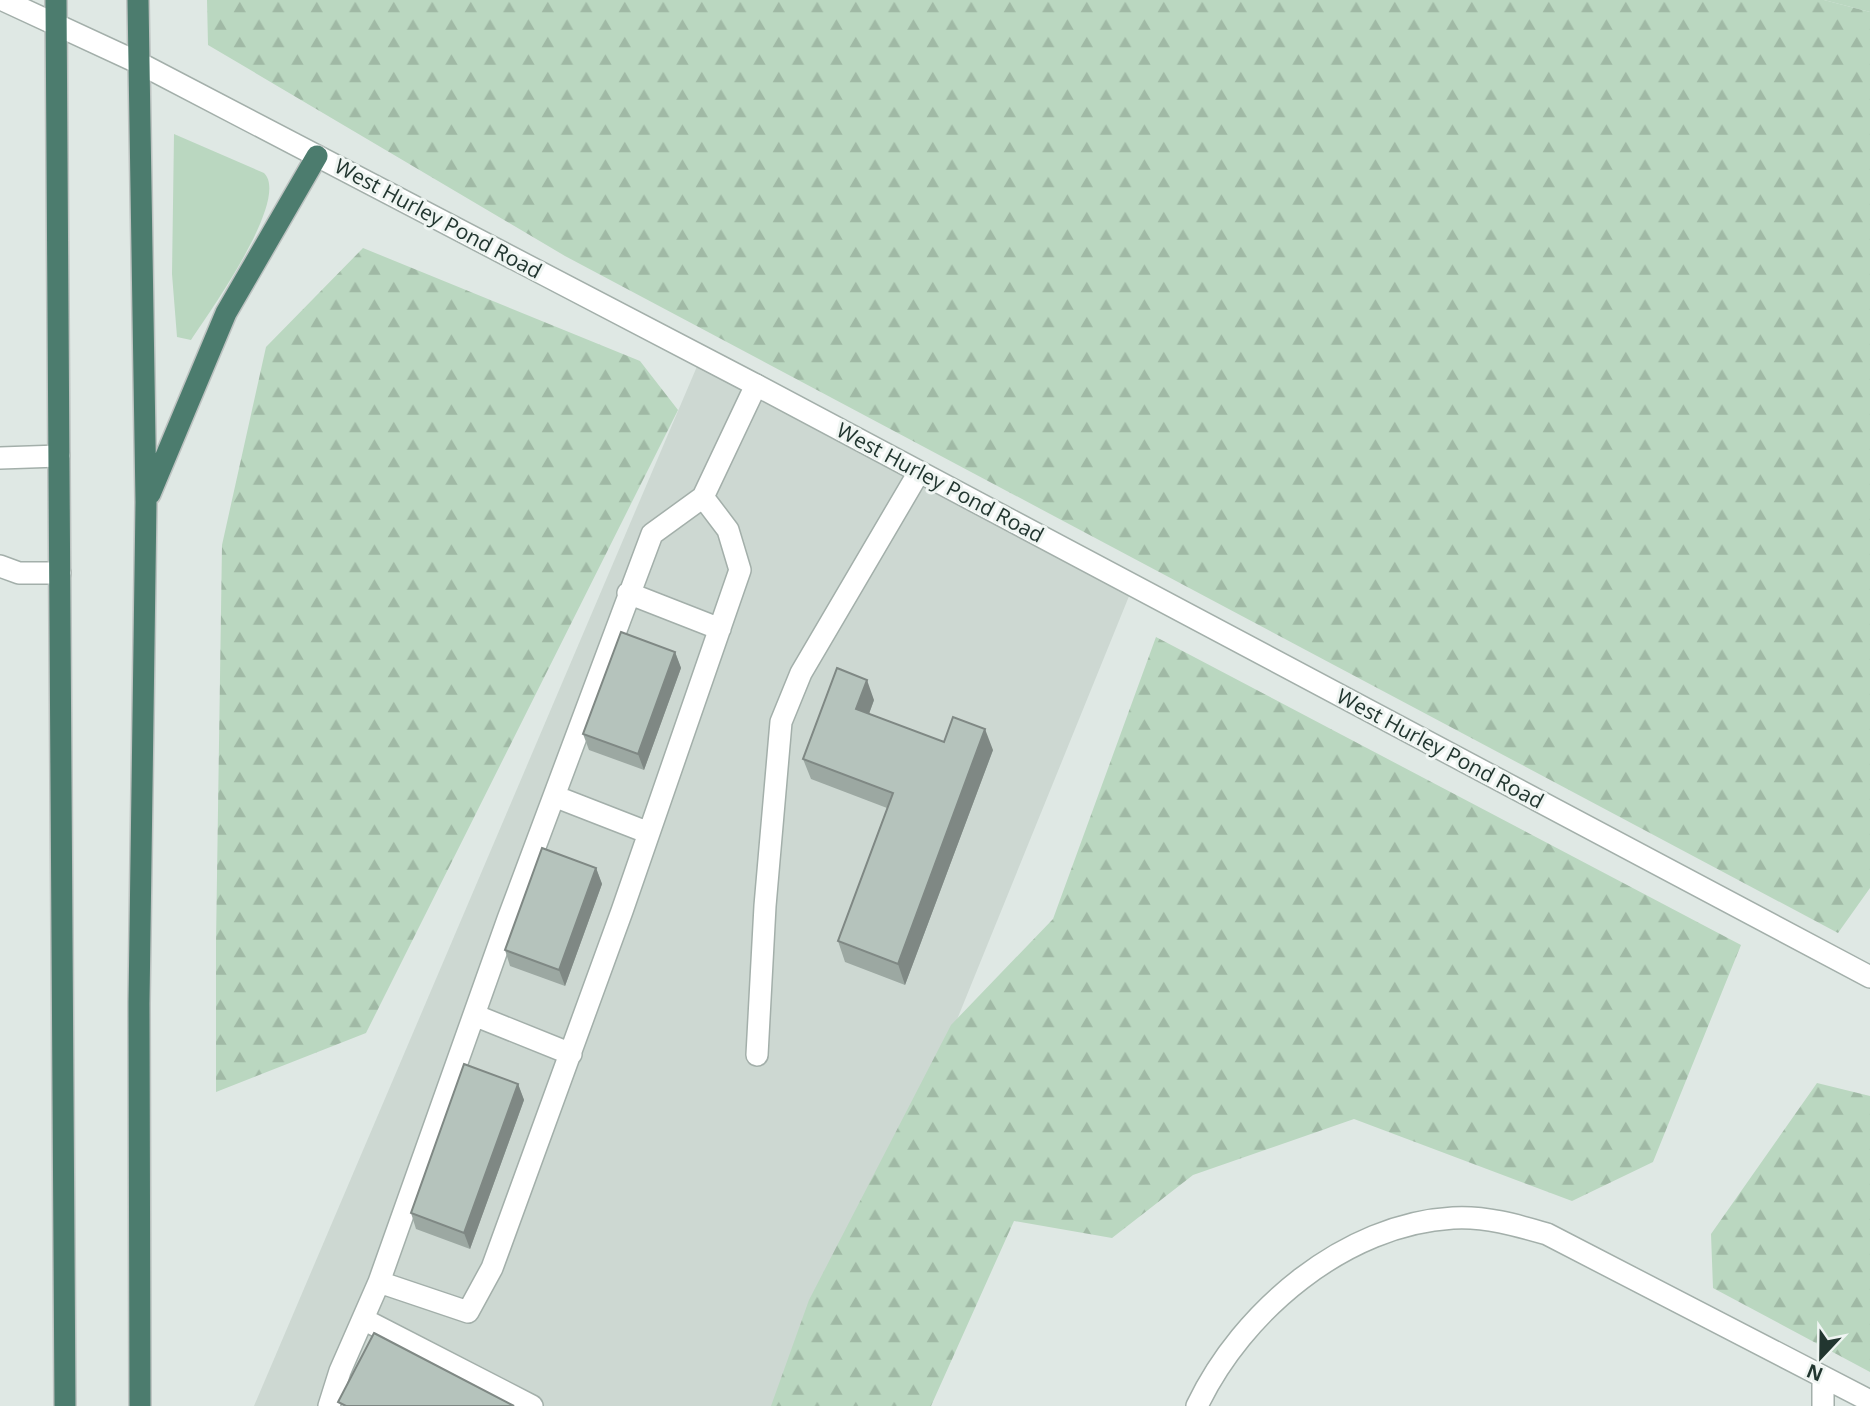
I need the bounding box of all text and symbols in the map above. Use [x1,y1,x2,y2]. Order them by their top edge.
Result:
street label: West Hurley Pond Road [330,152,547,285]
street label: West Hurley Pond Road [832,416,1049,549]
street label: West Hurley Pond Road [1332,682,1549,815]
north arrow [1786,1322,1856,1392]
text: N [1803,1358,1827,1388]

